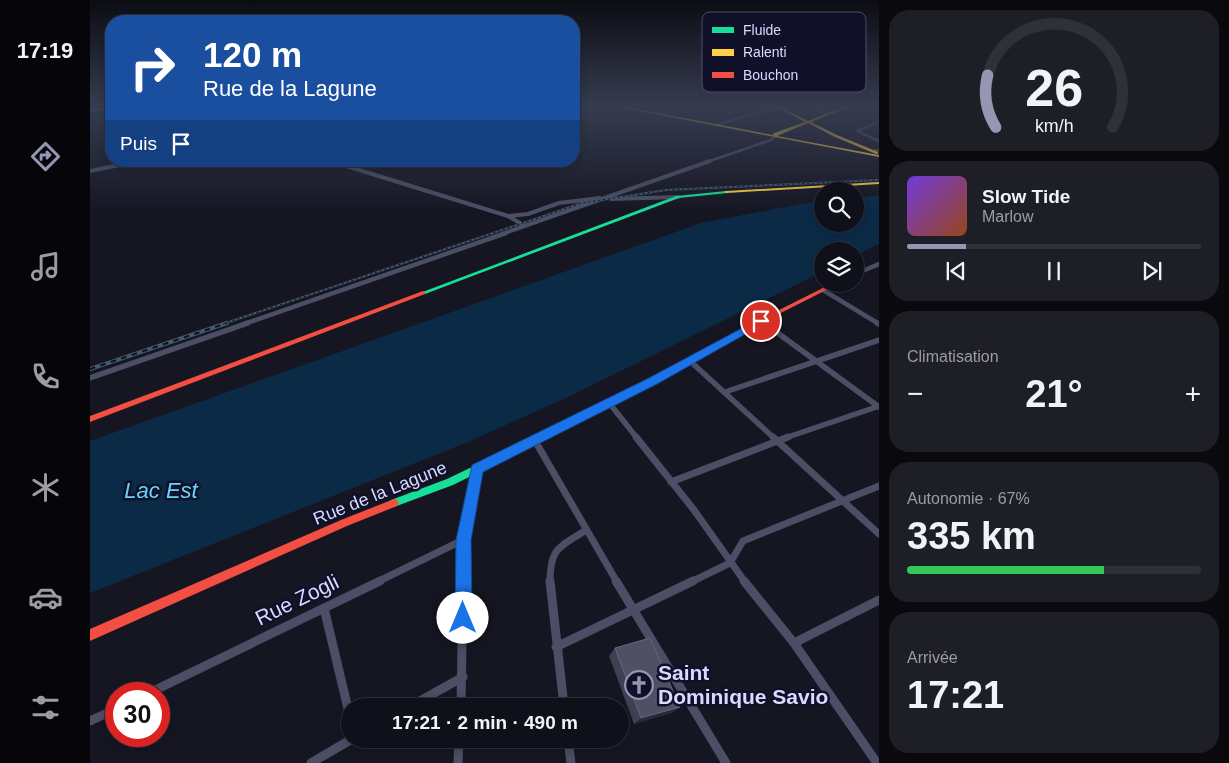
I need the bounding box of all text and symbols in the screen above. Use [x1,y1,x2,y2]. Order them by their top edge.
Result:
legend [702,12,866,92]
text: Fluide [743,22,781,38]
icon: right [120,35,185,100]
text: 120 m [203,35,302,74]
text: 17:19 [17,38,73,63]
text: Ralenti [743,44,787,60]
text: 26 [1025,59,1083,117]
text: Bouchon [743,67,798,83]
text: Rue de la Lagune [203,76,377,101]
text: km/h [1035,116,1073,136]
icon: arrive [167,130,195,158]
text: Puis [120,133,157,154]
icon: directions [28,139,63,174]
map controls [814,182,864,292]
button: search [814,182,864,232]
text: Slow Tide [982,186,1070,207]
text: Marlow [982,208,1034,225]
button: layers [814,242,864,292]
icon: music [28,249,63,284]
icon: previous [942,257,970,285]
icon: pause [1040,257,1068,285]
icon: next [1138,257,1166,285]
pin [740,300,782,342]
icon: arrive [747,307,775,335]
text: Climatisation [907,348,999,365]
icon: phone [28,359,63,394]
text: 21° [1025,373,1083,415]
text: − [907,378,923,409]
text: + [1185,378,1201,409]
street label: Rue de la Lagune [310,457,450,529]
icon: climate [28,470,63,505]
water label: Lac Est [124,478,199,503]
text: Autonomie · 67% [907,490,1030,507]
text: 335 km [907,515,1036,557]
street label: Rue Zogli [251,570,342,630]
icon: car [28,580,63,615]
position arrow [436,591,488,643]
text: Arrivée [907,649,958,666]
place label: Saint Dominique Savio [658,661,828,708]
church icon: Saint Dominique Savio [624,670,654,700]
text: 17:21 [907,674,1004,716]
speed limit sign: 30 [105,682,170,747]
icon: filters [28,690,63,725]
text: 17:21 · 2 min · 490 m [392,712,578,733]

